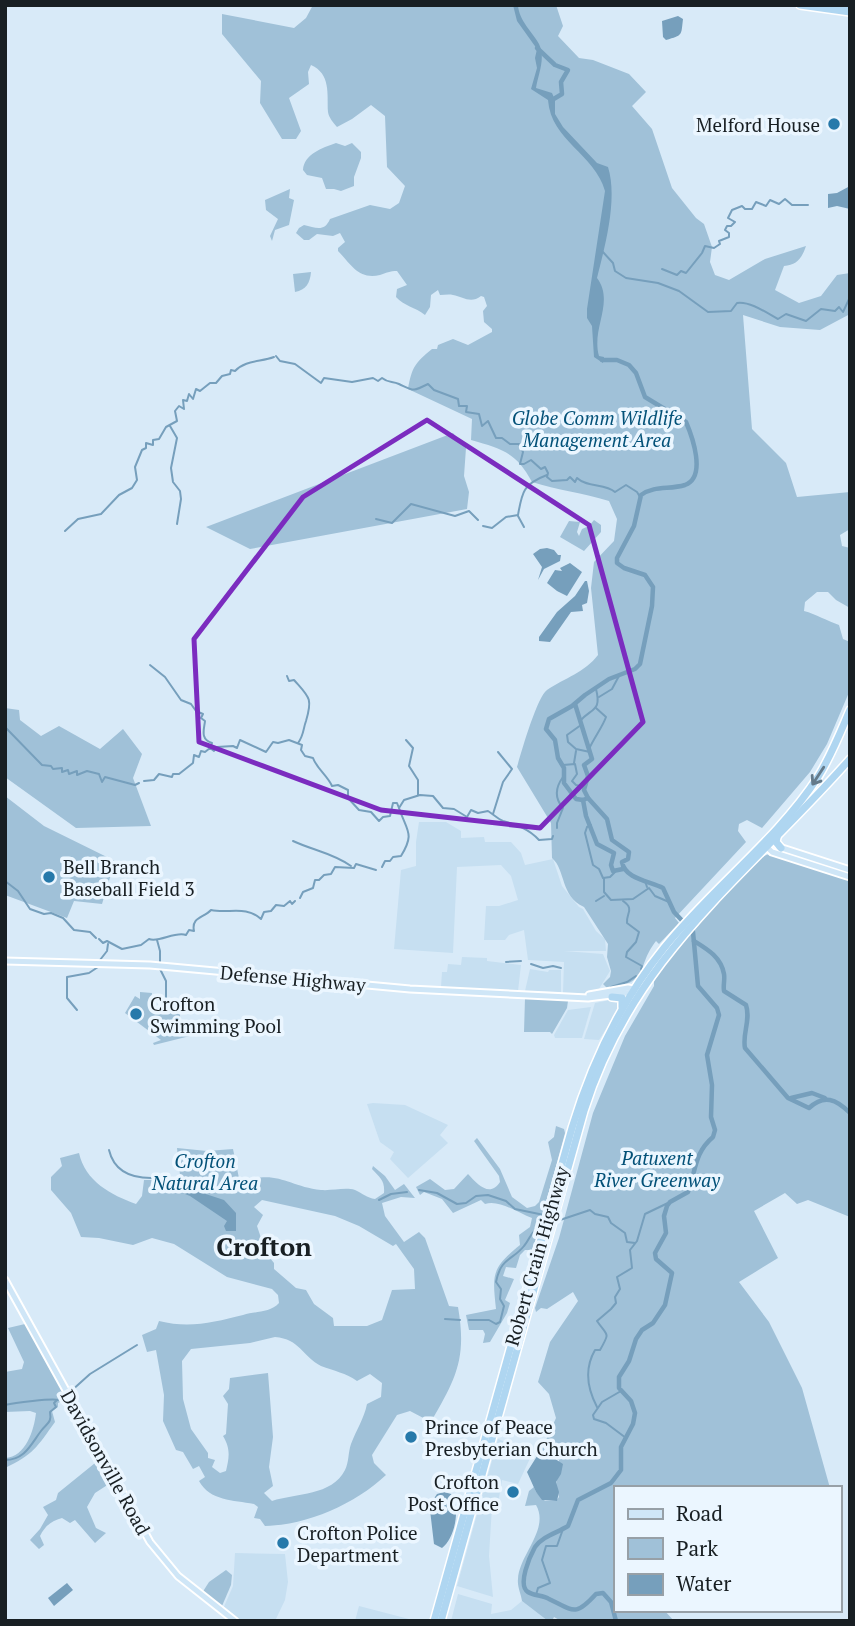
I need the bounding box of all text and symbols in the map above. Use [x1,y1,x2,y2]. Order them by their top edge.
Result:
place label: Melford House [696,112,820,137]
marker: Melford House [826,116,842,132]
park label: Globe Comm Wildlife Management Area [512,405,683,452]
one-way arrow [811,766,825,785]
place label: Bell Branch Baseball Field 3 [63,854,195,901]
marker: Bell Branch Baseball Field 3 [41,869,57,885]
street label: Defense Highway [219,959,367,997]
place label: Crofton Swimming Pool [150,991,282,1038]
marker: Crofton Swimming Pool [128,1006,144,1022]
park label: Patuxent River Greenway [593,1145,721,1192]
park label: Crofton Natural Area [151,1148,258,1195]
street label: Robert Crain Highway [498,1163,574,1349]
district label: Crofton [216,1229,312,1263]
street label: Davidsonville Road [56,1385,156,1539]
place label: Prince of Peace Presbyterian Church [425,1414,598,1461]
marker: Prince of Peace Presbyterian Church [403,1429,419,1445]
place label: Crofton Post Office [408,1469,499,1516]
marker: Crofton Post Office [505,1484,521,1500]
legend [614,1486,841,1612]
text: Road [676,1499,723,1527]
place label: Crofton Police Department [297,1520,418,1567]
text: Park [676,1534,718,1562]
marker: Crofton Police Department [275,1535,291,1551]
text: Water [676,1569,731,1597]

